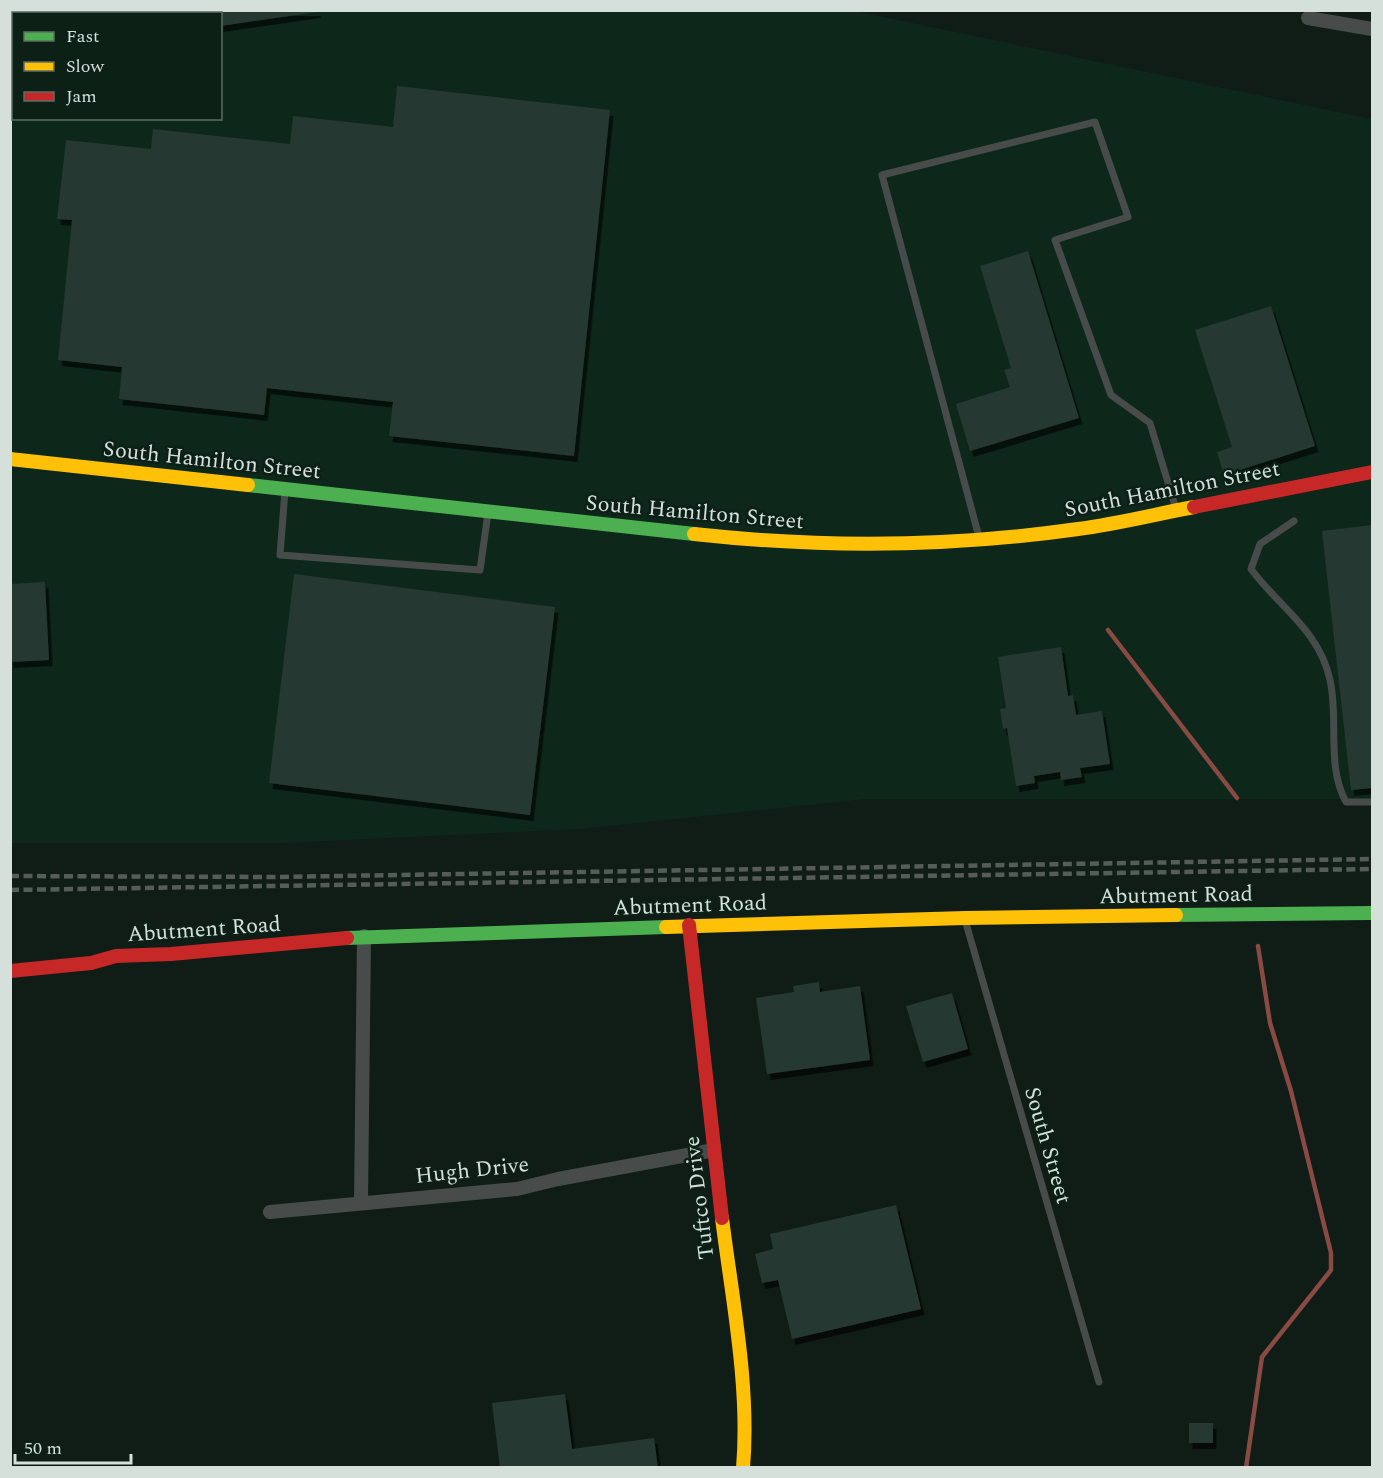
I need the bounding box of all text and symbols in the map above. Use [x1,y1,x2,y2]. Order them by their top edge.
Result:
legend [12,12,222,120]
text: Fast [66,23,99,50]
text: Slow [66,53,105,80]
text: Jam [66,83,97,110]
street label: South Hamilton Street [101,433,323,488]
street label: South Hamilton Street [1062,452,1283,527]
street label: South Hamilton Street [584,487,806,538]
street label: Abutment Road [1099,878,1253,913]
street label: Abutment Road [613,886,768,925]
street label: Abutment Road [126,908,282,951]
street label: South Street [1015,1083,1080,1208]
street label: Tuftco Drive [676,1134,723,1261]
street label: Hugh Drive [414,1148,531,1193]
scale bar [15,1427,130,1465]
text: 50 m [24,1435,62,1462]

